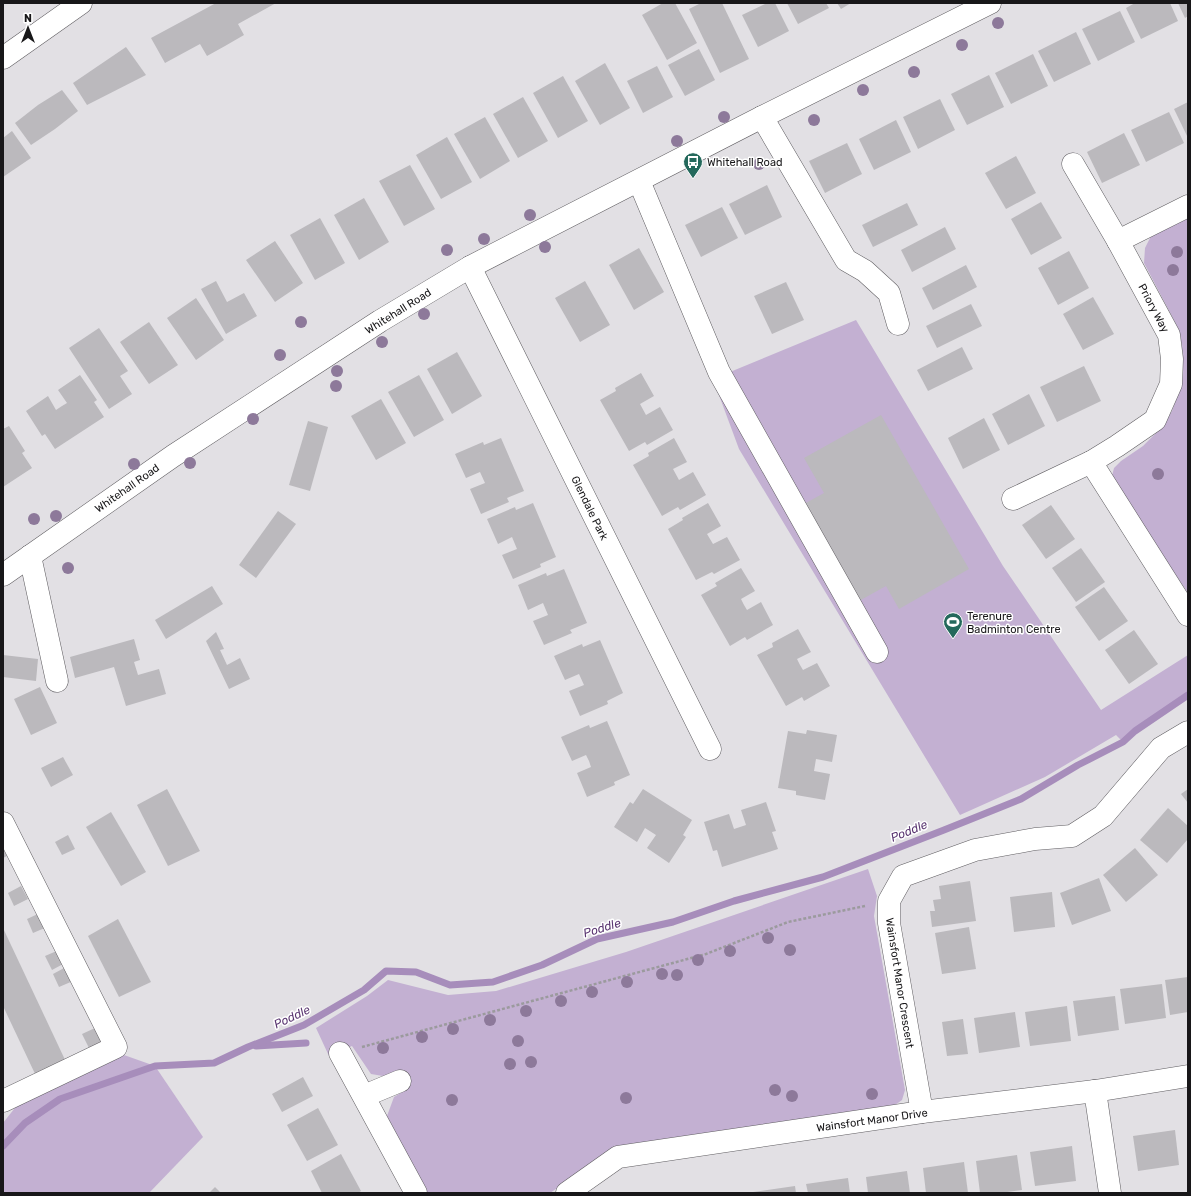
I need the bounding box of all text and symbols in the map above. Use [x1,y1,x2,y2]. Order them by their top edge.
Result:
north arrow [8,8,48,48]
text: N [24,12,32,25]
bus stop icon: Whitehall Road [682,151,704,179]
place label: Whitehall Road [707,156,783,169]
street label: Priory Way [1135,282,1172,335]
street label: Whitehall Road [363,286,434,337]
street label: Whitehall Road [93,461,162,515]
street label: Glendale Park [568,474,611,543]
place label: Terenure Badminton Centre [967,610,1061,636]
sports icon: Terenure Badminton Centre [942,611,964,639]
water label: Poddle [889,817,930,845]
water label: Poddle [582,916,623,940]
street label: Wainsfort Manor Crescent [883,917,916,1050]
water label: Poddle [272,1002,313,1031]
street label: Wainsfort Manor Drive [816,1106,928,1135]

